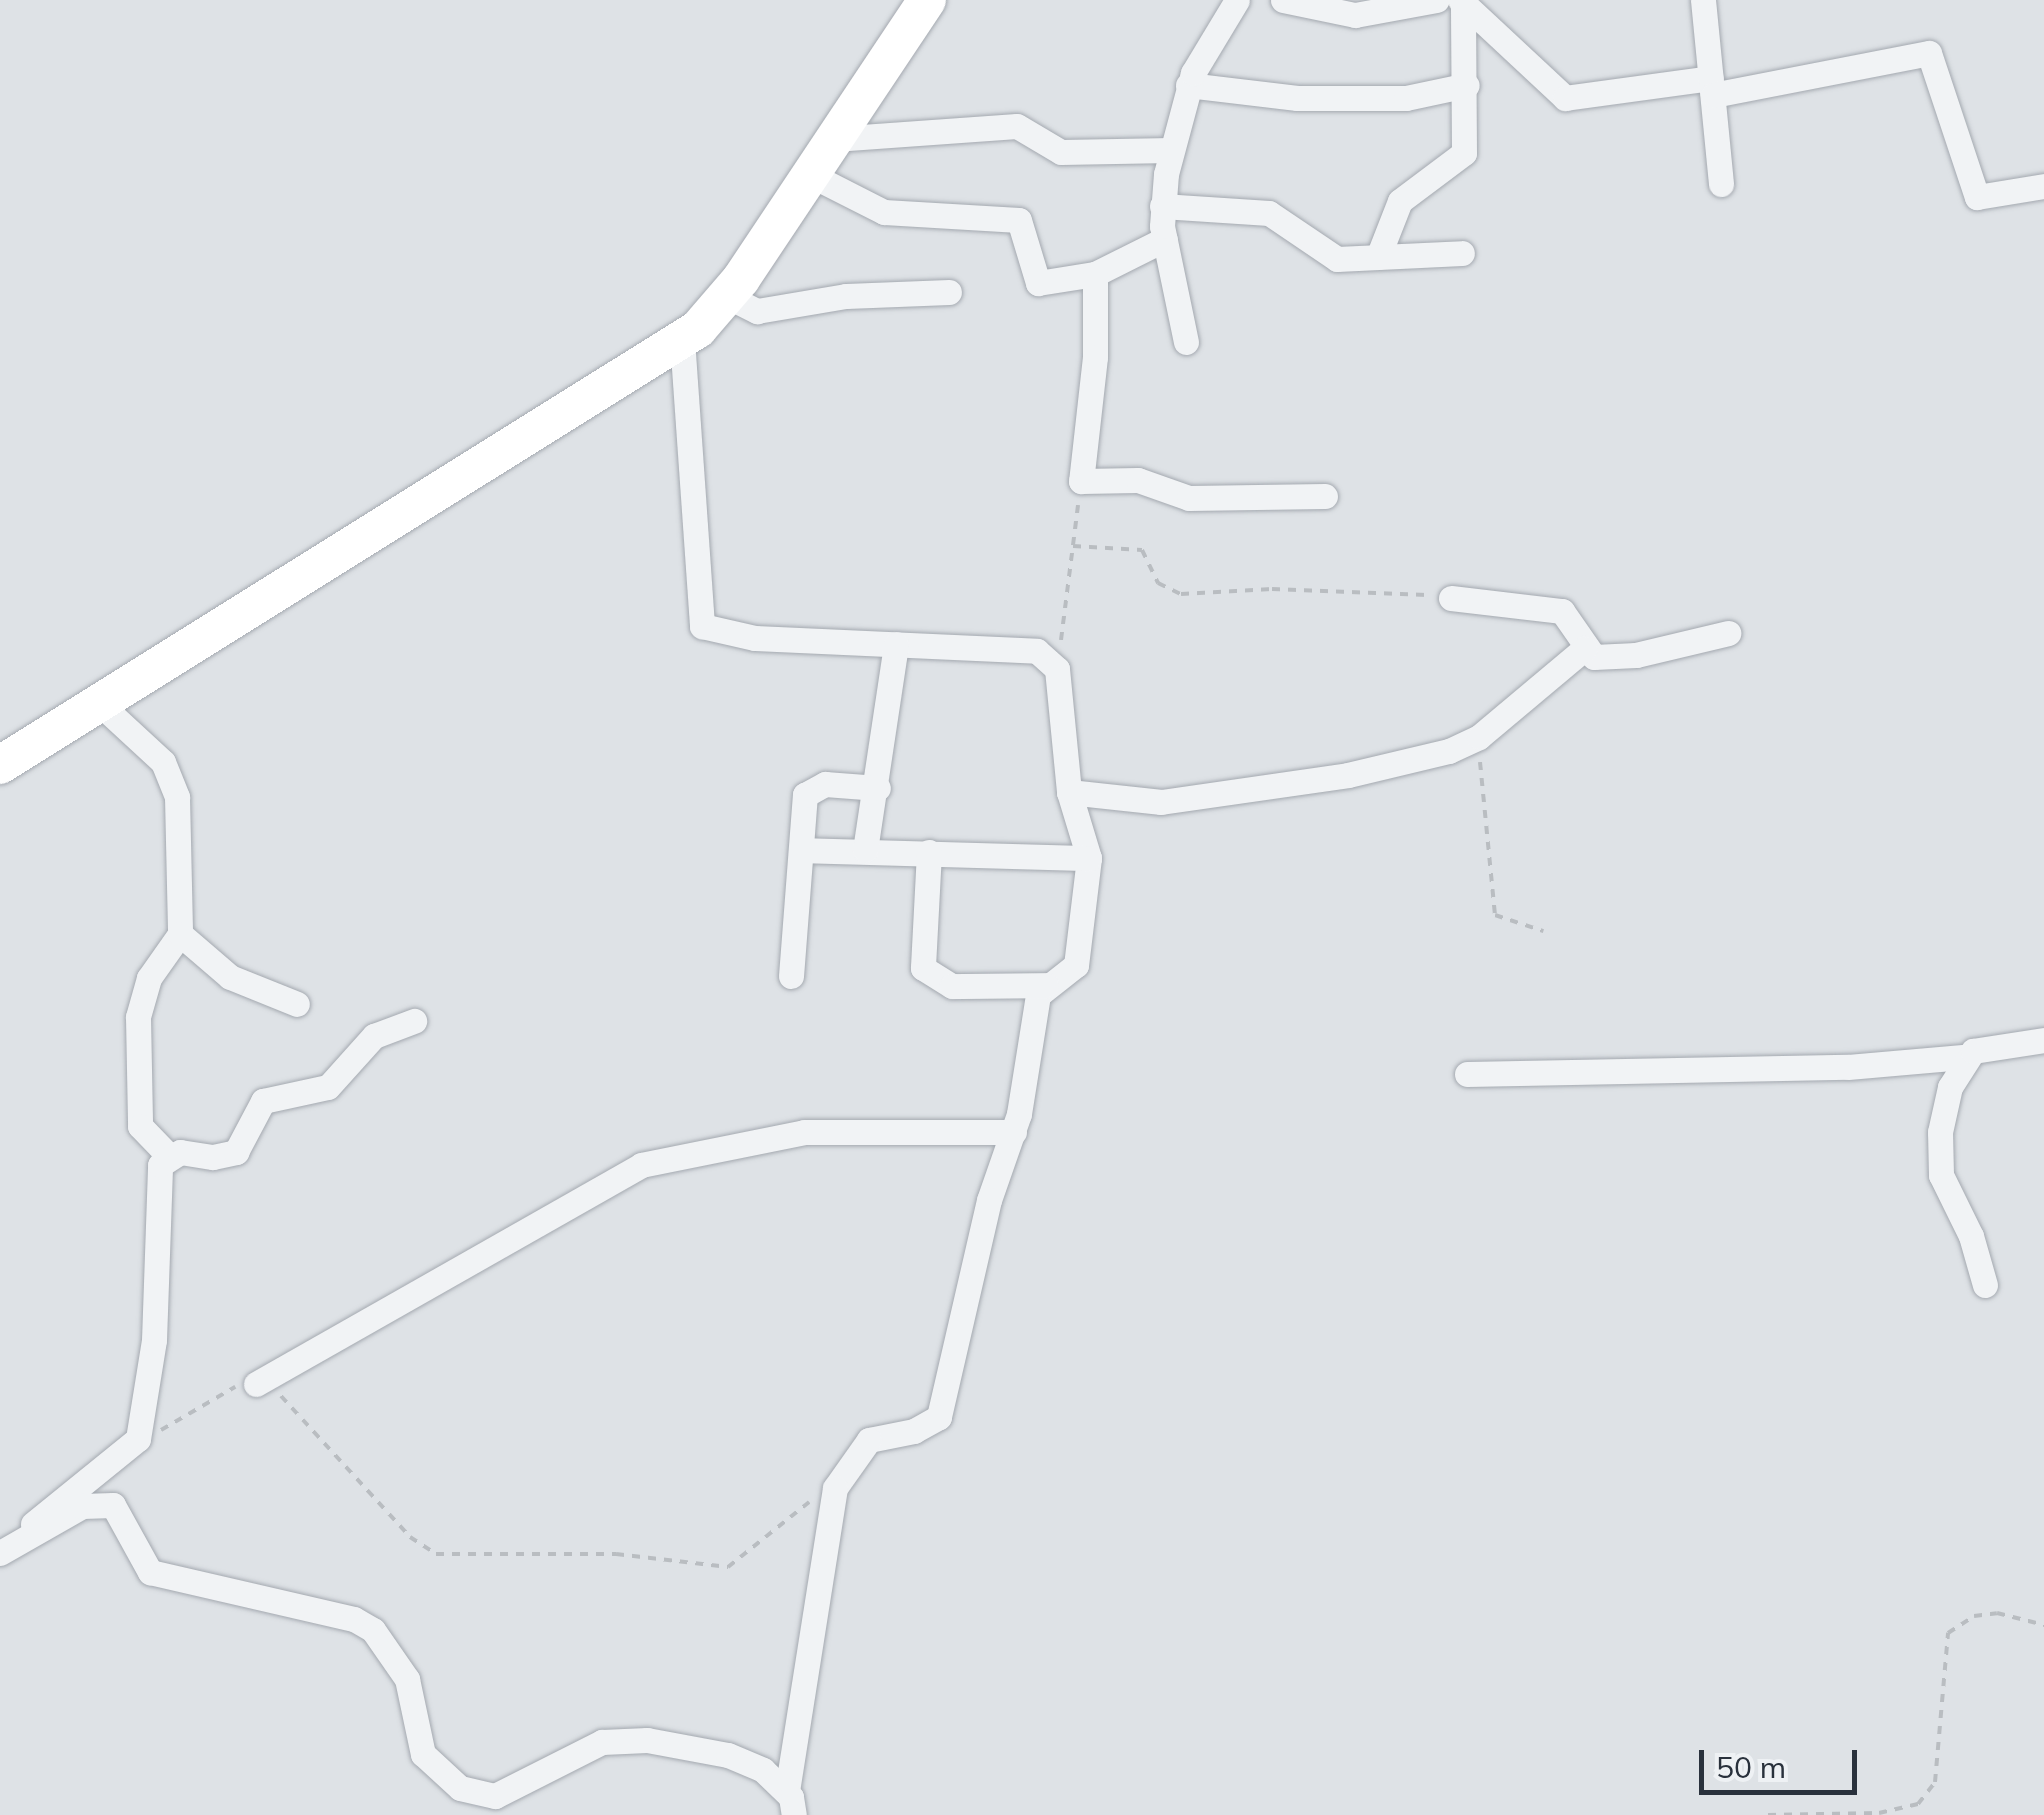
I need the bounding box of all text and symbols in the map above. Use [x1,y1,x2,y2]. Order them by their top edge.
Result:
scale bar [1704,1730,1862,1792]
text: 50 m [1716,1748,1786,1786]

